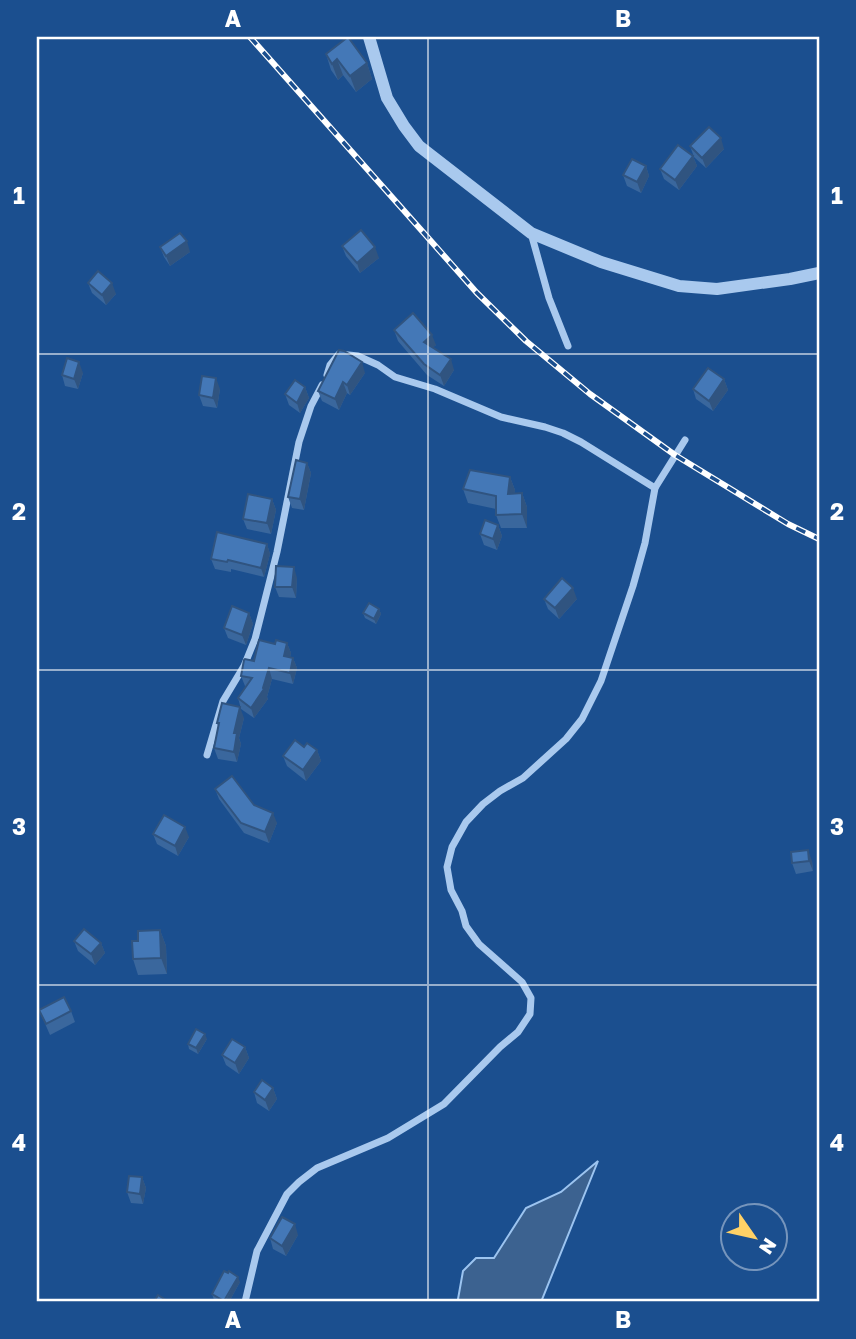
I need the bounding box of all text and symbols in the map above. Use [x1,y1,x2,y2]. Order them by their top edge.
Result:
text: A [225,4,242,32]
text: B [615,4,631,32]
text: 1 [13,181,25,209]
text: 1 [831,181,843,209]
text: 2 [12,497,26,525]
text: 2 [830,497,844,525]
text: 3 [12,812,26,840]
text: 3 [830,812,844,840]
text: 4 [12,1128,26,1156]
text: 4 [830,1128,844,1156]
north arrow [720,1202,790,1272]
text: N [755,1234,782,1259]
text: A [225,1305,242,1333]
text: B [615,1305,631,1333]

